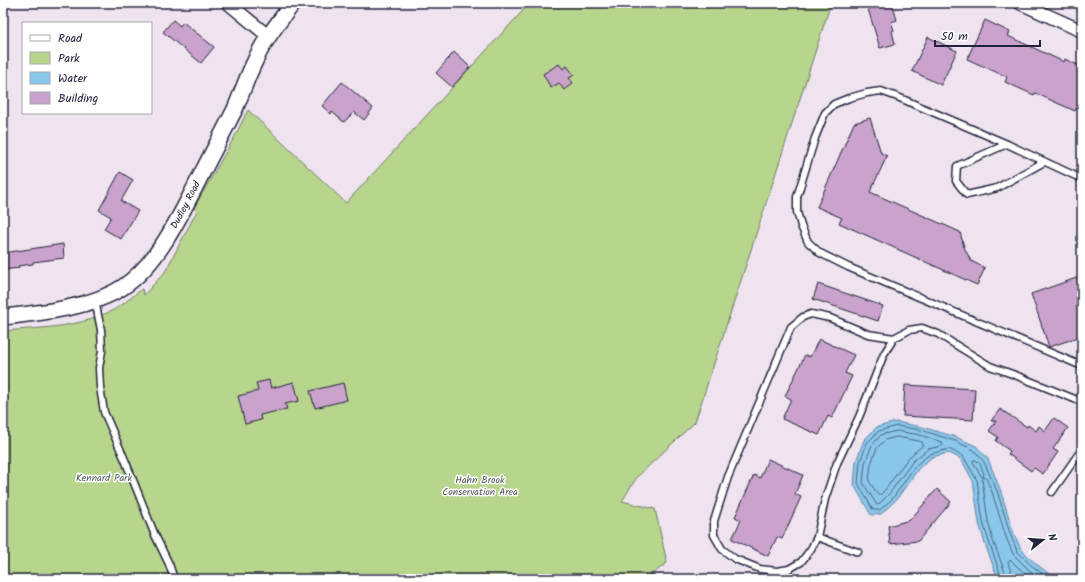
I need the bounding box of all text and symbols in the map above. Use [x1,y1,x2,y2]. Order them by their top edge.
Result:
legend [22,22,152,114]
scale bar [935,22,1040,48]
text: 50 m [941,27,968,46]
text: Road [58,29,83,48]
text: Park [58,49,80,68]
text: Water [58,69,88,88]
text: Building [58,89,98,108]
street label: Dudley Road [166,177,205,232]
park label: Kennard Park [76,470,132,486]
park label: Hahn Brook Conservation Area [442,472,518,500]
north arrow [1023,520,1063,560]
text: N [1042,531,1061,543]

